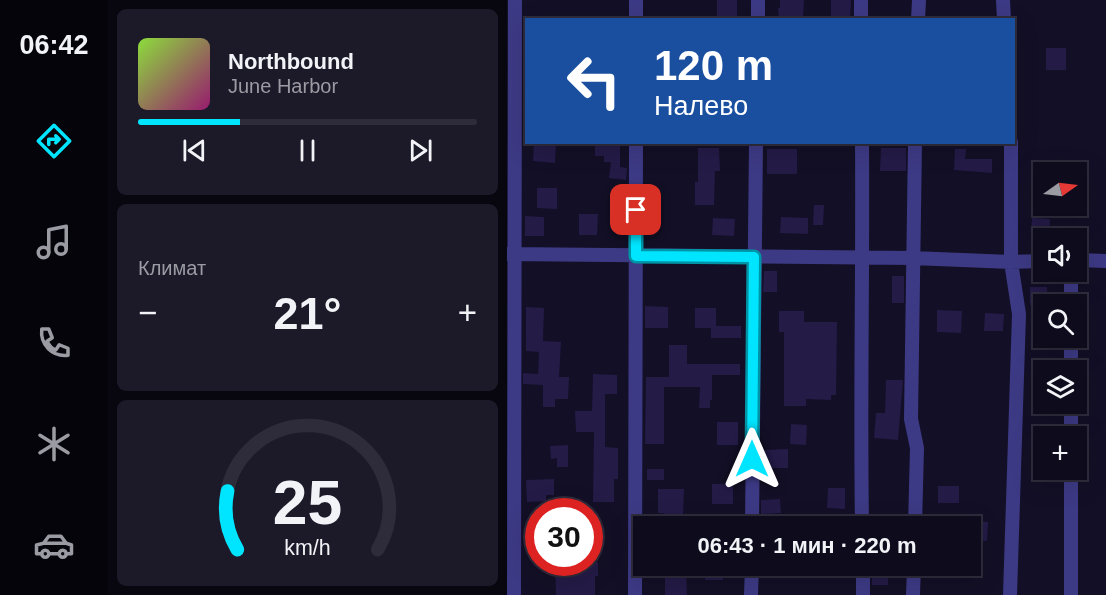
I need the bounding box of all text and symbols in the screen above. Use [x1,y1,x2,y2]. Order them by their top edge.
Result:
text: 06:42 [19,30,89,60]
icon: left [555,42,633,120]
text: 120 m [654,42,773,89]
text: Northbound [228,49,354,74]
text: June Harbor [228,75,338,97]
text: Налево [654,91,748,121]
icon: directions [33,120,75,162]
icon: previous [178,134,211,167]
icon: pause [291,134,324,167]
icon: next [404,134,437,167]
north arrow [1033,162,1087,216]
map controls [1033,162,1087,480]
pin [610,184,661,235]
icon: arrive [619,193,652,226]
icon: music [33,221,75,263]
button: sound [1033,228,1087,282]
text: Климат [138,257,206,279]
text: 21° [273,288,342,339]
text: − [138,294,157,331]
text: + [458,294,477,331]
button: search [1033,294,1087,348]
icon: phone [33,322,75,364]
button: layers [1033,360,1087,414]
icon: climate [33,423,75,465]
button: + [1033,426,1087,480]
position arrow [720,427,784,491]
text: 25 [273,468,342,537]
speed limit sign: 30 [525,498,603,576]
icon: car [33,524,75,566]
text: 06:43 · 1 мин · 220 m [697,533,917,558]
text: km/h [284,536,331,560]

